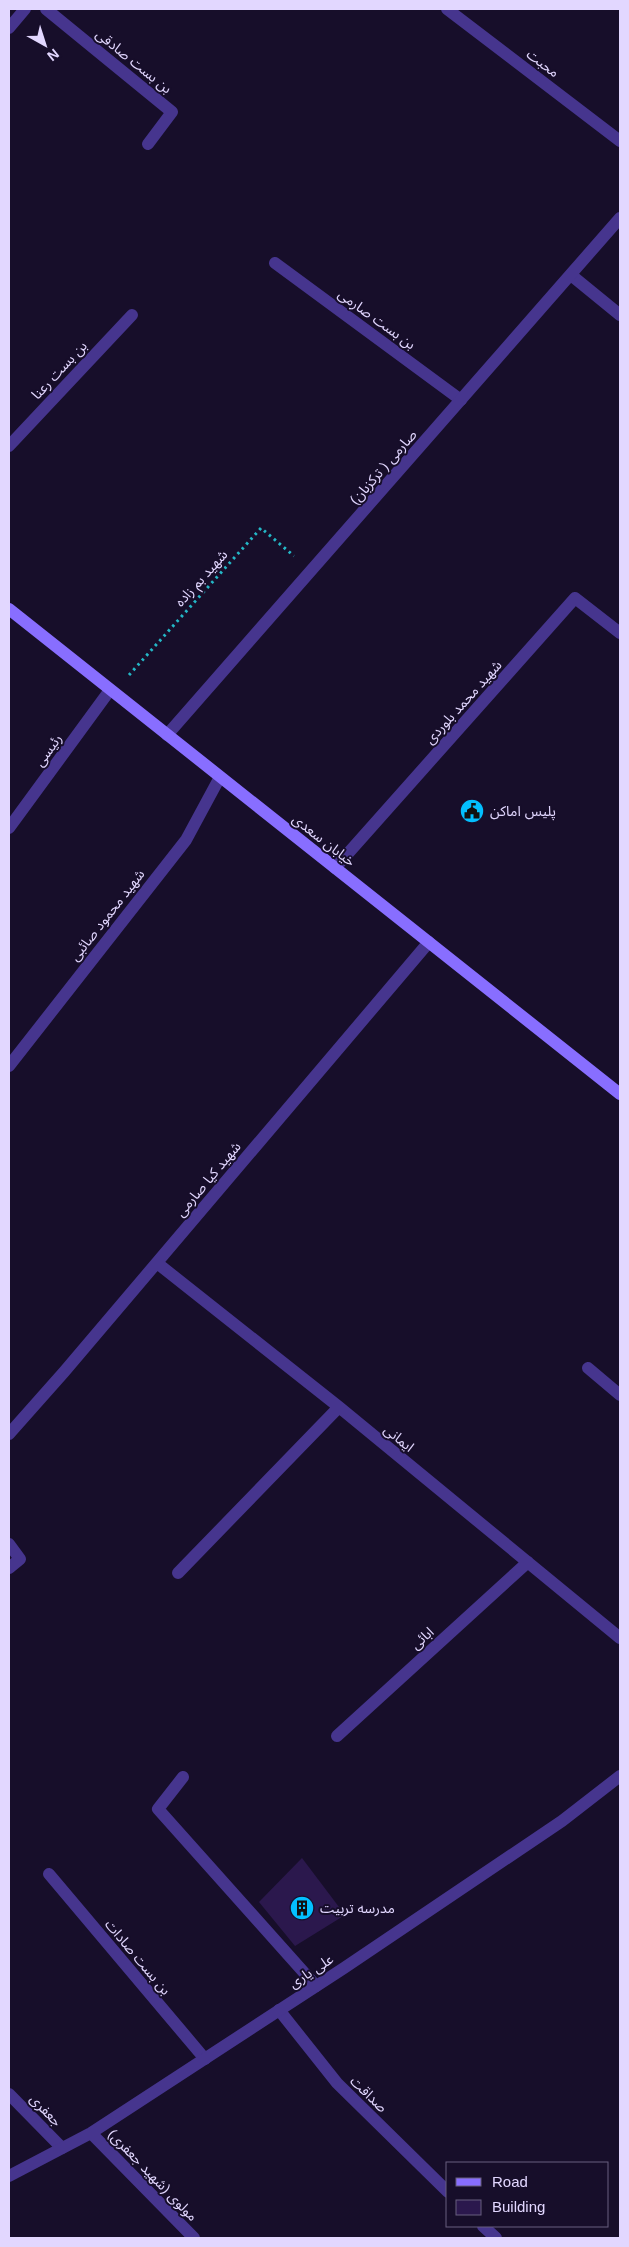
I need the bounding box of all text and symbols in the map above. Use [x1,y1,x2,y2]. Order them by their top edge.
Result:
north arrow [20,20,70,70]
street label: بن بست صادقی [92,26,175,97]
text: N [44,46,62,65]
street label: محبت [524,46,562,80]
street label: بن بست صارمی [335,286,419,353]
street label: بن بست رعنا [28,338,91,403]
street label: صارمی ( ترکزبان) [346,426,421,508]
street label: شهید بم زاده [171,546,233,612]
street label: شهید محمد بلوردی [421,657,505,748]
street label: رئیسی [31,731,66,770]
public building icon: پلیس اماکن [459,798,485,824]
place label: پلیس اماکن [490,803,556,821]
street label: خیابان سعدی [289,811,359,870]
street label: شهید محمود صائبی [66,866,149,965]
street label: شهید کیا صارمی [172,1138,245,1220]
street label: ایمانی [380,1421,417,1456]
street label: ابائی [407,1624,437,1653]
building icon: مدرسه تربیت [289,1895,315,1921]
place label: مدرسه تربیت [320,1900,395,1917]
street label: بن بست صادات [101,1916,174,1999]
street label: علی یاری [286,1951,337,1992]
street label: صداقت [347,2073,391,2116]
street label: جعفری [26,2091,65,2130]
street label: مولوی (شهید جعفری) [104,2126,201,2225]
legend [446,2162,609,2227]
text: Road [492,2173,528,2190]
text: Building [492,2198,545,2215]

